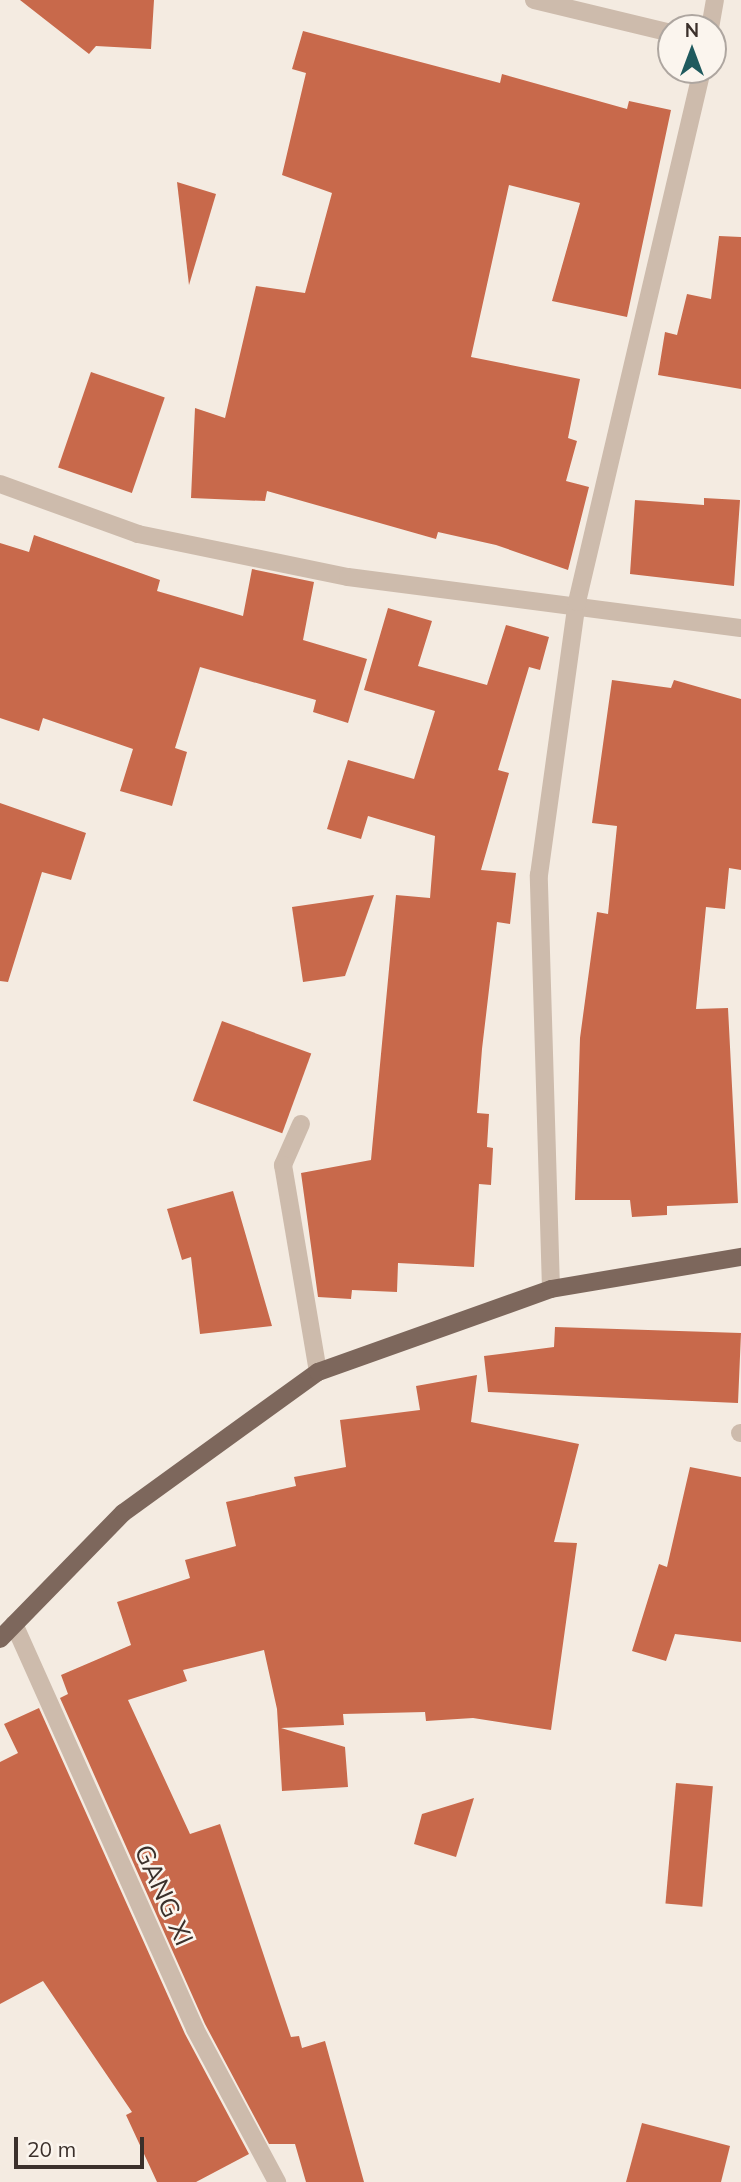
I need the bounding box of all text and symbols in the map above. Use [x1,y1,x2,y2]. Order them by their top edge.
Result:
north arrow [657,14,727,84]
text: N [685,18,699,42]
street label: GANG XI [128,1840,200,1950]
scale bar [18,2122,147,2166]
text: 20 m [27,2136,76,2162]

